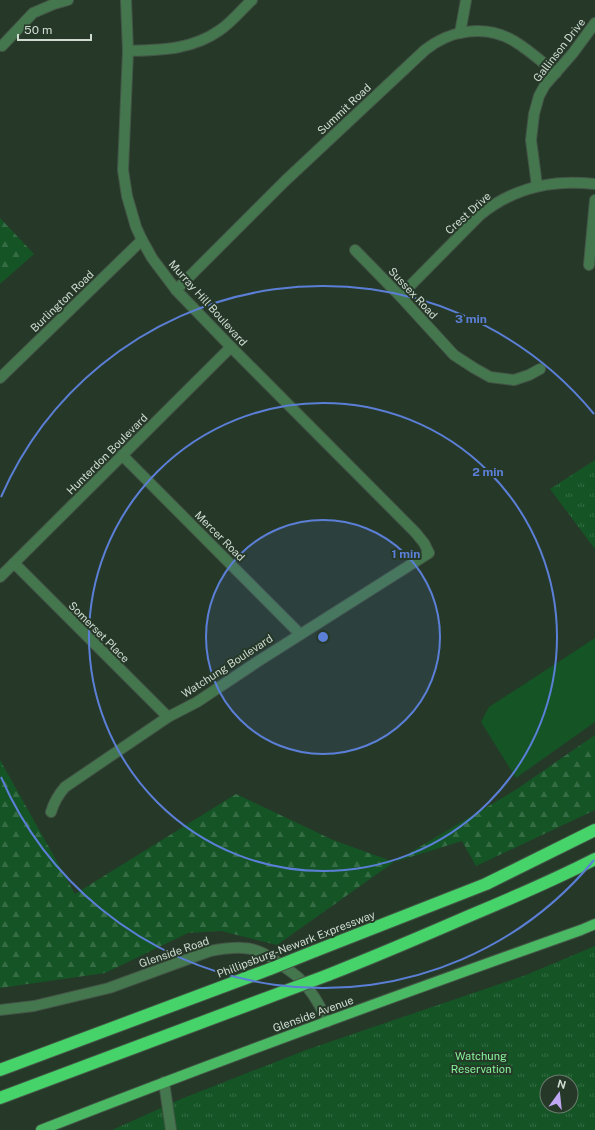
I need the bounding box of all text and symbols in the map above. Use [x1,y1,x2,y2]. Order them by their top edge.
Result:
scale bar [18,16,91,42]
street label: Gallinson Drive [531,16,587,84]
text: 50 m [24,23,52,37]
street label: Summit Road [315,81,373,137]
street label: Crest Drive [443,190,493,236]
street label: Murray Hill Boulevard [166,258,250,348]
street label: Sussex Road [386,265,440,321]
street label: Burlington Road [28,268,96,334]
text: 3 min [455,312,487,326]
street label: Hunterdon Boulevard [64,411,150,497]
text: 2 min [472,465,504,479]
street label: Mercer Road [193,509,247,563]
text: 1 min [392,547,420,561]
street label: Somerset Place [66,599,132,665]
centre of rings [316,630,330,644]
street label: Watchung Boulevard [179,632,275,700]
street label: Phillipsburg-Newark Expressway [215,908,377,980]
street label: Glenside Road [137,934,211,970]
street label: Glenside Avenue [271,994,355,1034]
park label: Watchung Reservation [451,1050,511,1075]
north arrow [539,1074,579,1114]
text: N [556,1077,567,1091]

